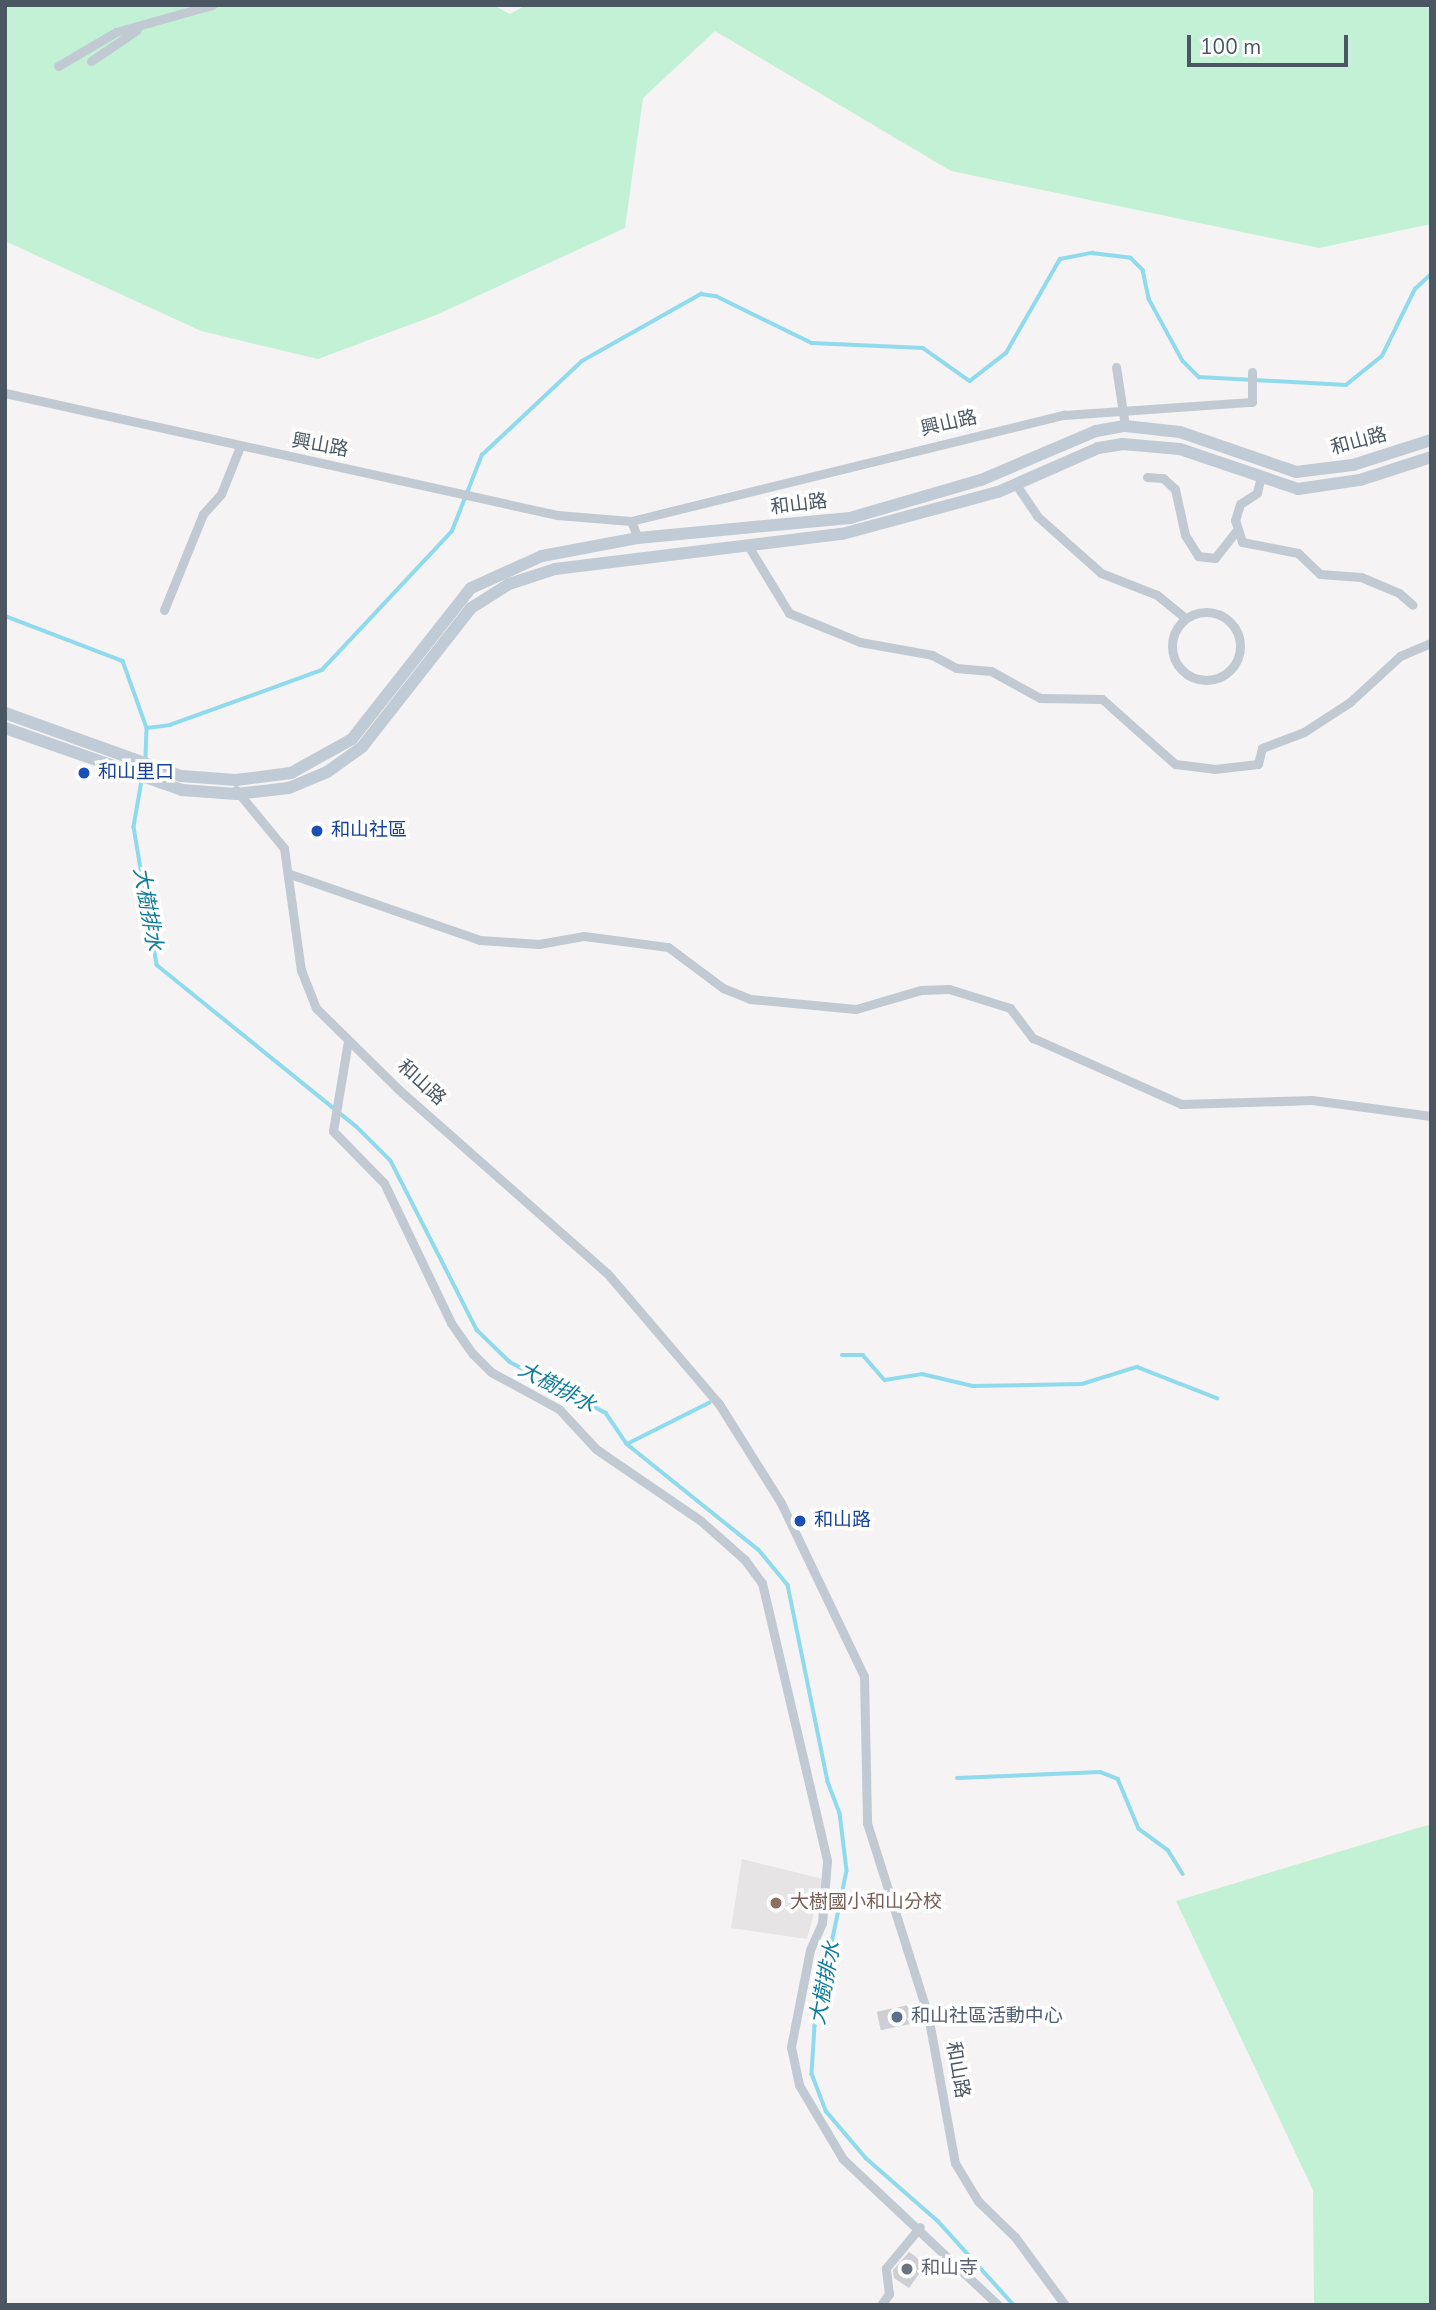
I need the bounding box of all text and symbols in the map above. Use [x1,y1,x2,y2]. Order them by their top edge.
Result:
scale bar [1191,21,1352,65]
text: 100 m [1200,33,1261,61]
street label: 興山路 [919,406,979,442]
street label: 和山路 [1329,424,1389,460]
street label: 興山路 [290,430,350,462]
street label: 和山路 [769,490,829,520]
place label: 和山里口 [98,762,174,784]
marker: 和山里口 [76,765,92,781]
place label: 和山社區 [331,820,407,842]
marker: 和山社區 [309,823,325,839]
water label: 大樹排水 [128,865,168,953]
street label: 和山路 [392,1055,450,1111]
water label: 大樹排水 [514,1356,600,1418]
place label: 和山路 [814,1510,871,1532]
marker: 和山路 [792,1513,808,1529]
place label: 大樹國小和山分校 [790,1892,942,1914]
marker: 大樹國小和山分校 [768,1895,784,1911]
water label: 大樹排水 [805,1939,845,2027]
place label: 和山社區活動中心 [911,2006,1063,2028]
marker: 和山社區活動中心 [889,2009,905,2025]
street label: 和山路 [941,2040,973,2100]
place label: 和山寺 [921,2258,978,2280]
marker: 和山寺 [899,2261,915,2277]

